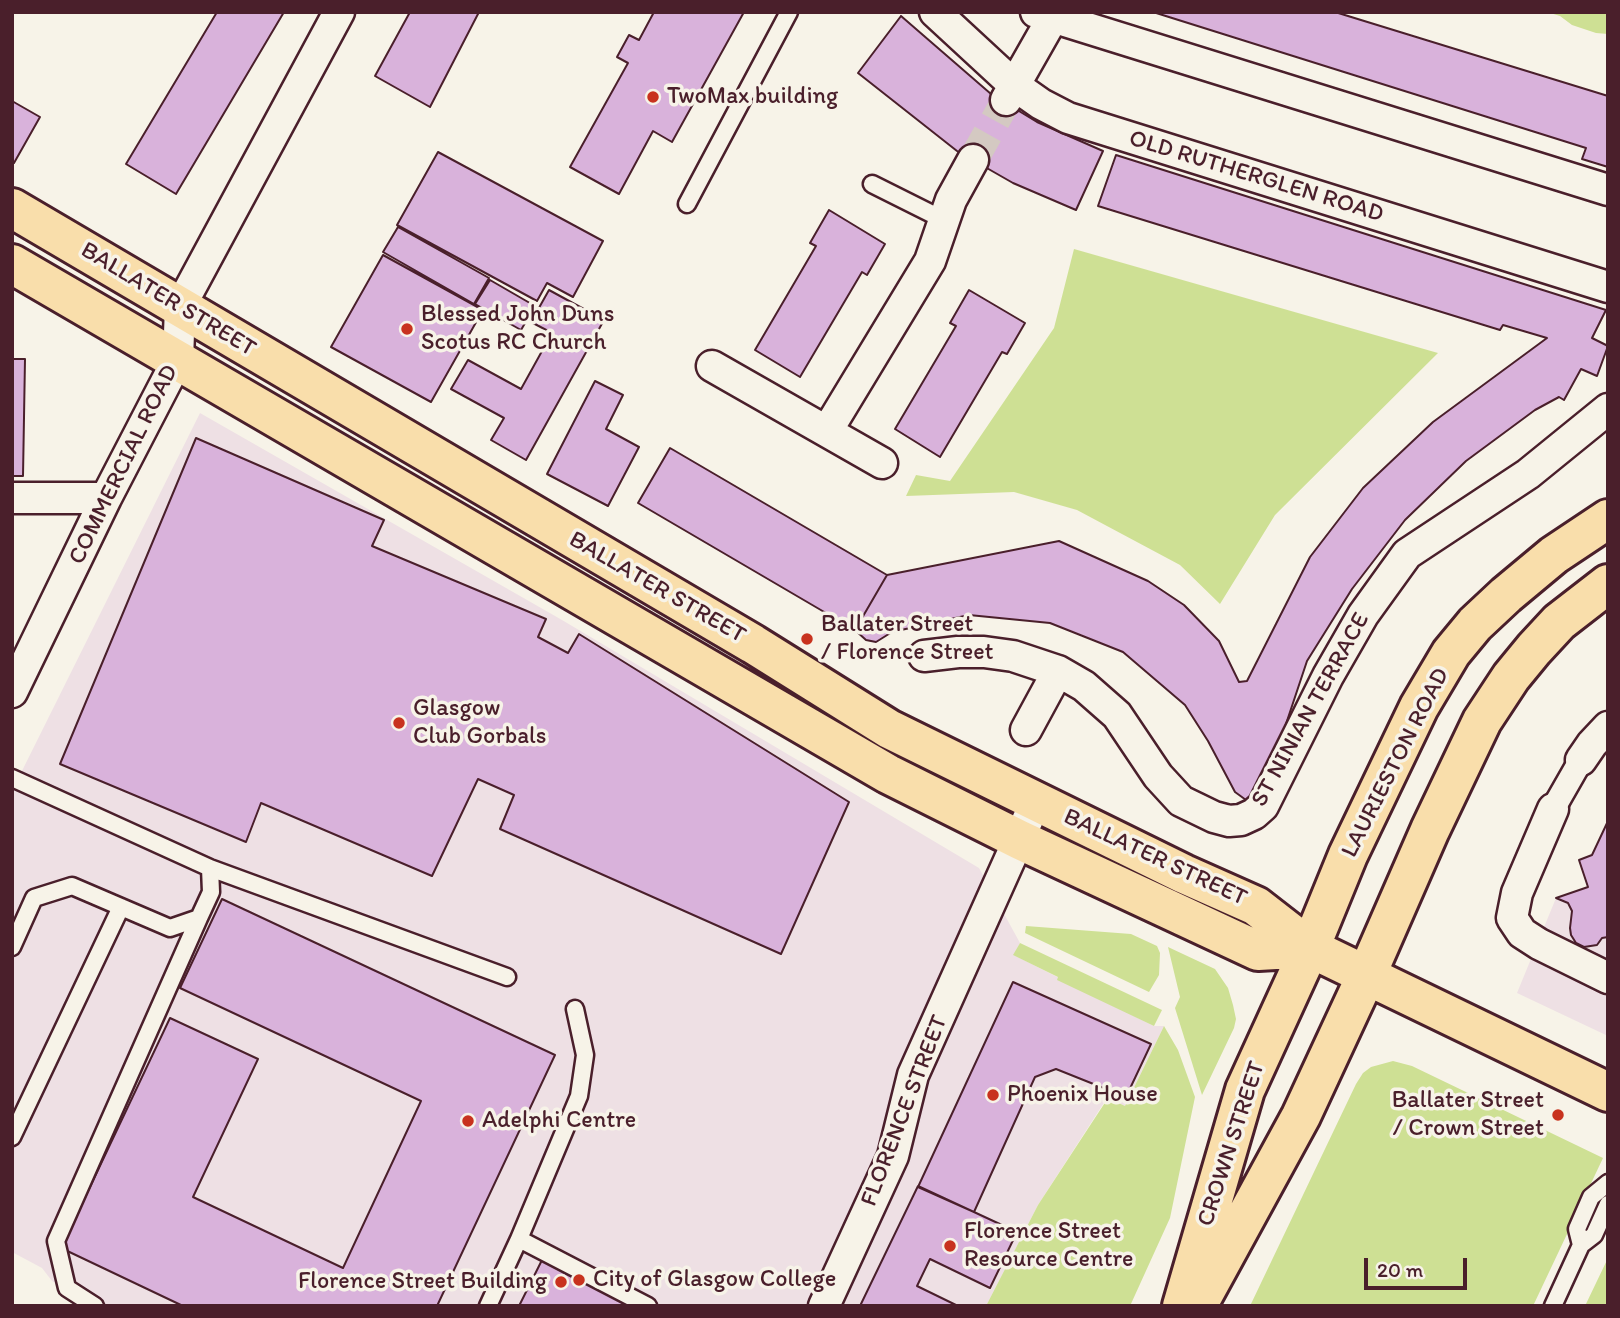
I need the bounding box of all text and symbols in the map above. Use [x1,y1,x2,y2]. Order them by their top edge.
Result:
place label: TwoMax building [667,83,838,111]
marker: TwoMax building [645,89,661,105]
street label: OLD RUTHERGLEN ROAD [1125,125,1387,229]
street label: BALLATER STREET [75,236,261,364]
place label: Blessed John Duns Scotus RC Church [421,301,614,357]
marker: Blessed John Duns Scotus RC Church [399,321,415,337]
street label: COMMERCIAL ROAD [63,360,185,570]
street label: BALLATER STREET [563,526,751,650]
street label: ST NINIAN TERRACE [1246,608,1376,812]
place label: Ballater Street / Florence Street [821,611,994,667]
marker: Ballater Street / Florence Street [799,631,815,647]
street label: LAURIESTON ROAD [1336,663,1456,863]
place label: Glasgow Club Gorbals [413,695,547,751]
marker: Glasgow Club Gorbals [391,715,407,731]
street label: BALLATER STREET [1059,803,1251,913]
street label: FLORENCE STREET [855,1011,955,1211]
street label: CROWN STREET [1192,1058,1272,1230]
place label: Phoenix House [1007,1081,1158,1109]
marker: Phoenix House [985,1087,1001,1103]
place label: Ballater Street / Crown Street [1392,1087,1544,1143]
place label: Adelphi Centre [482,1107,636,1135]
marker: Ballater Street / Crown Street [1550,1107,1566,1123]
marker: Adelphi Centre [460,1113,476,1129]
place label: Florence Street Resource Centre [964,1218,1134,1274]
marker: Florence Street Resource Centre [942,1238,958,1254]
scale bar [1368,1244,1471,1288]
text: 20 m [1377,1257,1423,1282]
place label: City of Glasgow College [593,1266,836,1294]
place label: Florence Street Building [298,1268,547,1296]
marker: City of Glasgow College [571,1272,587,1288]
marker: Florence Street Building [553,1274,569,1290]

